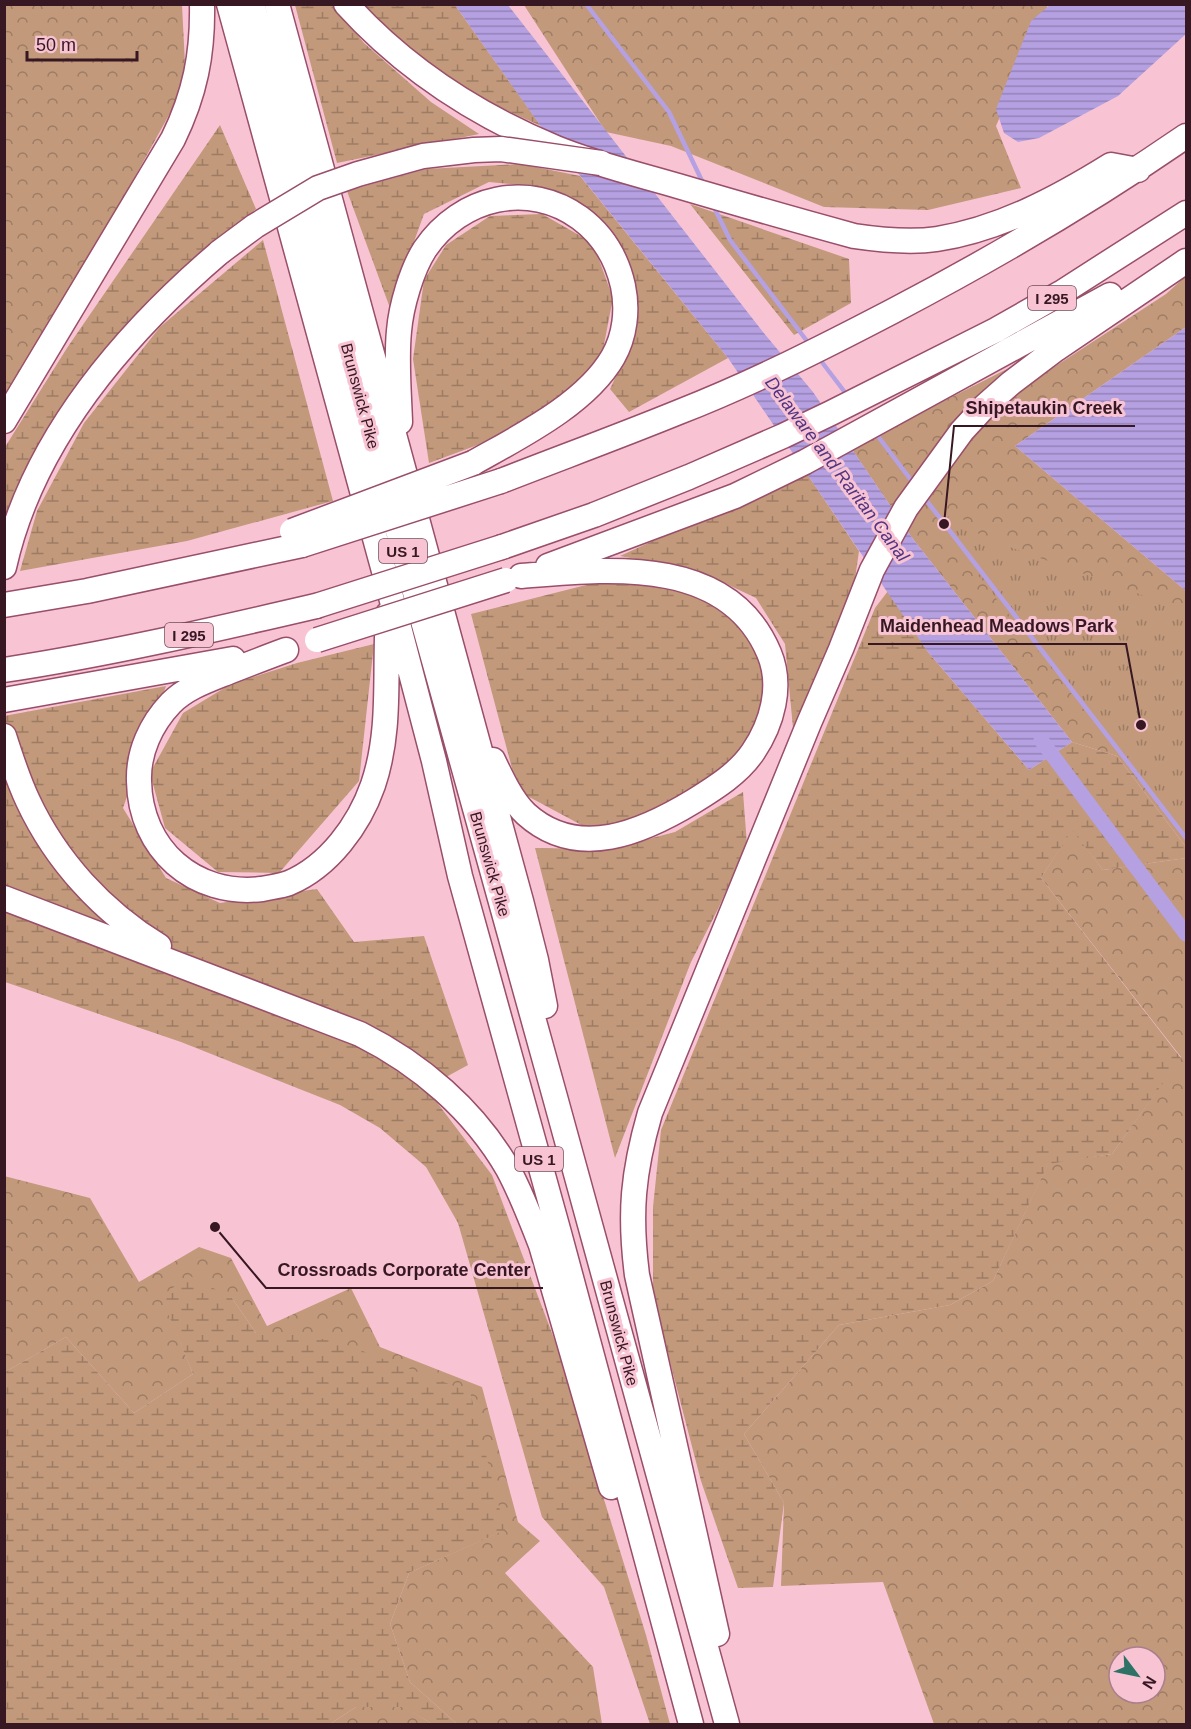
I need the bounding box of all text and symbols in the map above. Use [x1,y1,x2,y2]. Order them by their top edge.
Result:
scale bar [27,24,136,62]
text: 50 m [36,35,76,55]
road number: I 295 [1028,286,1076,310]
street label: Brunswick Pike [338,341,382,451]
water label: Delaware and Raritan Canal [761,373,914,566]
callout: Shipetaukin Creek [954,390,1135,426]
text: Shipetaukin Creek [965,398,1124,418]
road number: US 1 [379,539,427,563]
callout: Maidenhead Meadows Park [868,608,1126,644]
text: Maidenhead Meadows Park [880,616,1115,636]
road number: I 295 [165,623,213,647]
street label: Brunswick Pike [467,810,513,919]
road number: US 1 [515,1147,563,1171]
callout: Crossroads Corporate Center [266,1252,543,1288]
text: Crossroads Corporate Center [277,1260,531,1280]
street label: Brunswick Pike [597,1278,641,1388]
north arrow [1107,1645,1167,1705]
text: N [1139,1673,1160,1692]

